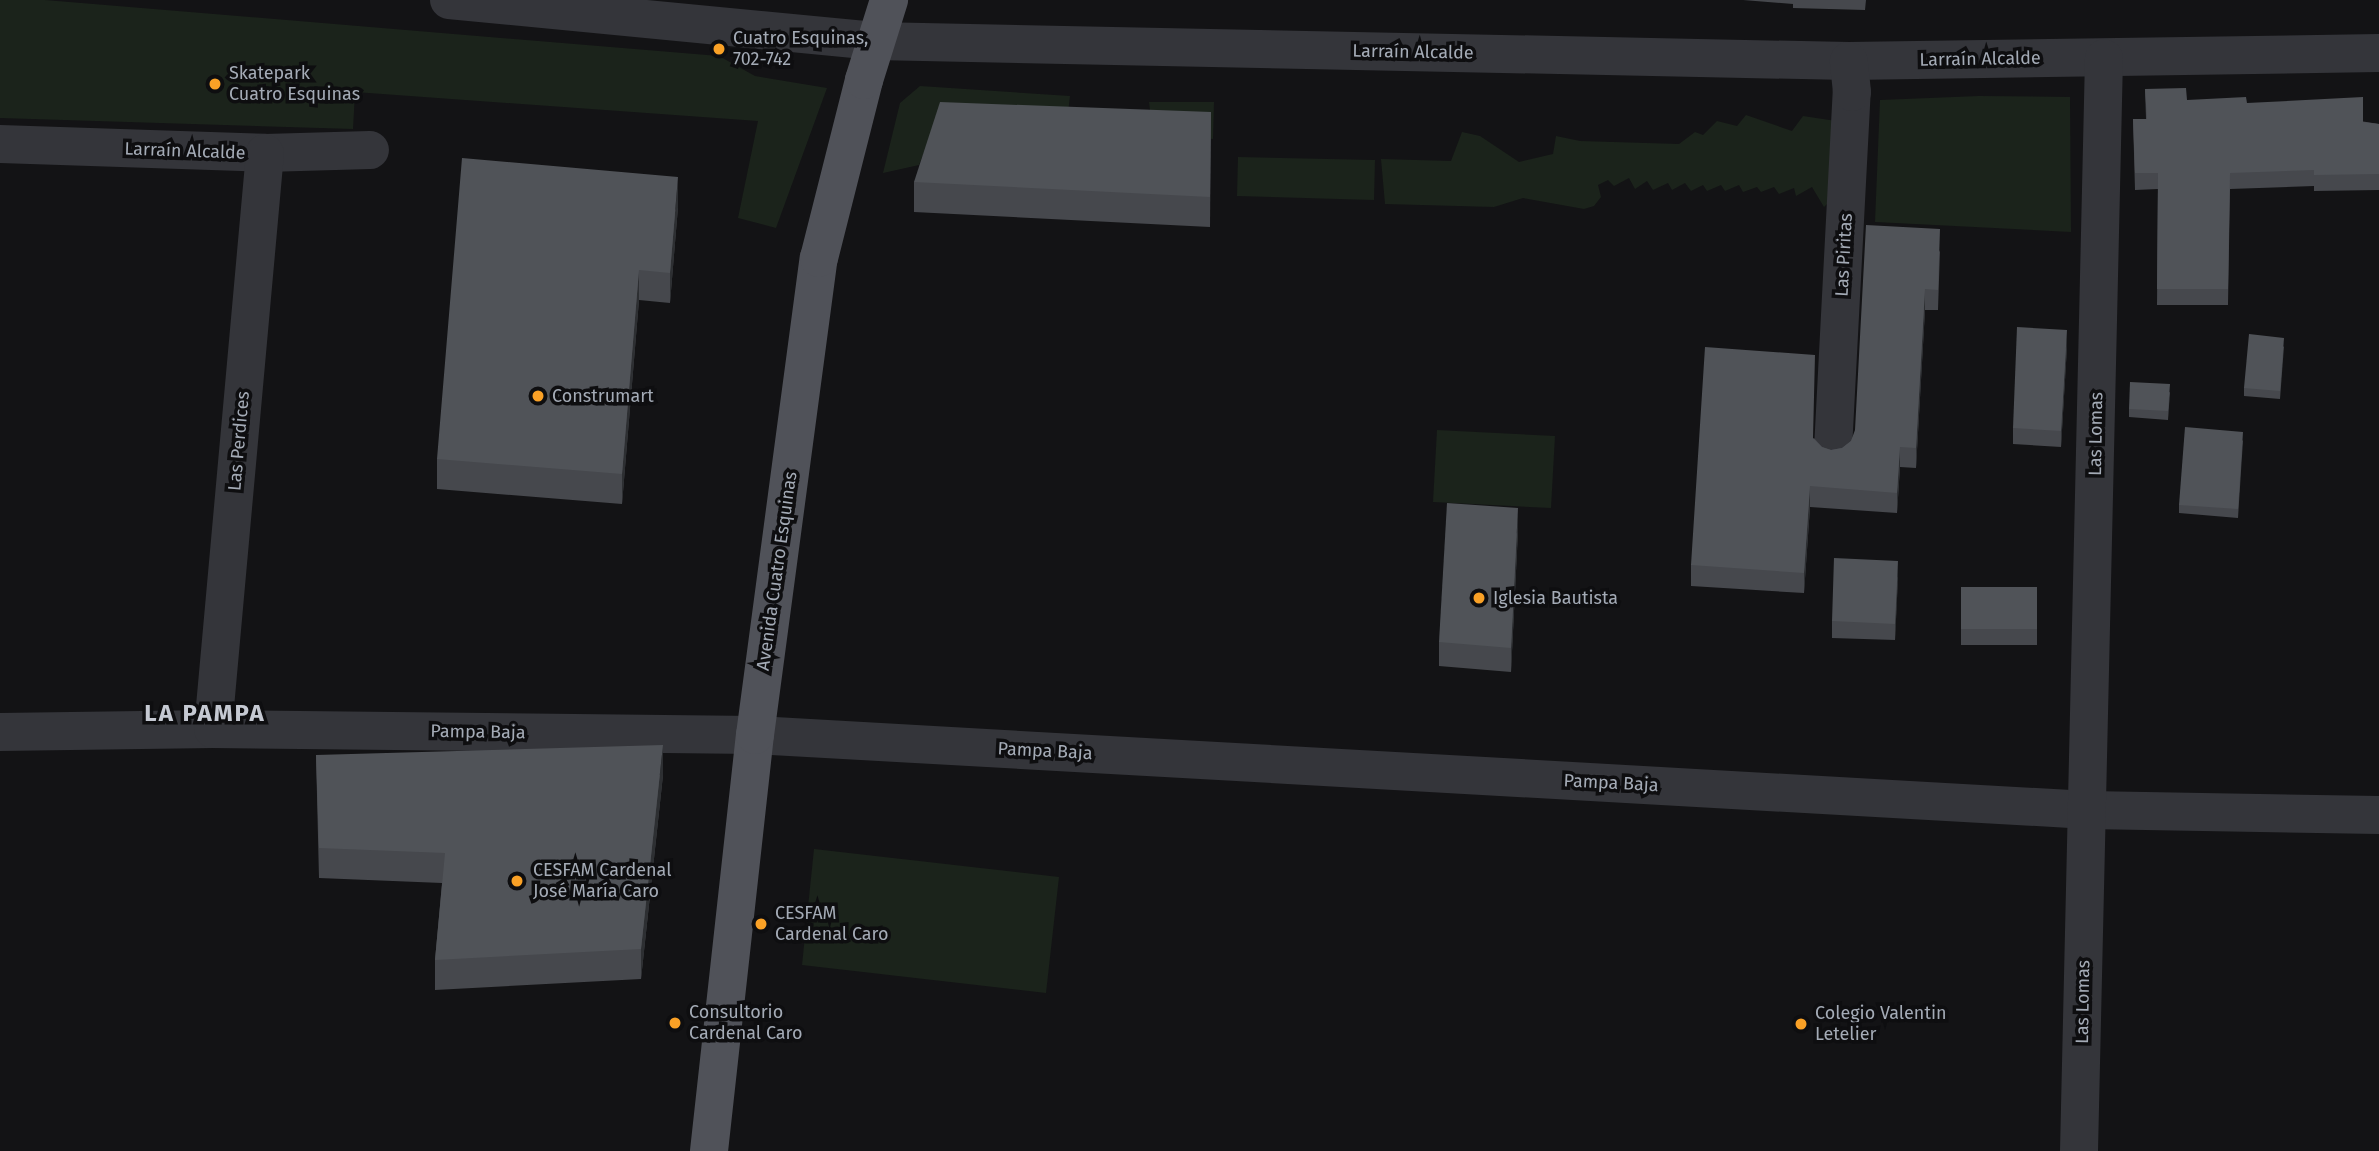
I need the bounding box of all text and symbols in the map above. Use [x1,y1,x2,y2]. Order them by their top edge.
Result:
place label: Cuatro Esquinas, 702-742 [733,28,868,70]
street label: Larraín Alcalde [1352,40,1474,64]
marker: Cuatro Esquinas, 702-742 [711,41,727,57]
street label: Larraín Alcalde [1919,47,2041,71]
place label: Skatepark Cuatro Esquinas [229,63,360,106]
marker: Skatepark Cuatro Esquinas [207,76,223,92]
street label: Larraín Alcalde [124,138,246,164]
street label: Las Piritas [1831,213,1857,297]
place label: Construmart [552,385,654,407]
marker: Construmart [530,388,546,404]
street label: Las Perdices [224,390,254,492]
street label: Las Lomas [2084,392,2108,476]
street label: Avenida Cuatro Esquinas [752,470,802,672]
place label: Iglesia Bautista [1493,587,1618,609]
marker: Iglesia Bautista [1471,590,1487,606]
district label: LA PAMPA [145,700,265,728]
street label: Pampa Baja [430,720,526,744]
street label: Pampa Baja [997,738,1093,764]
street label: Pampa Baja [1563,770,1659,796]
place label: CESFAM Cardenal José María Caro [533,860,671,903]
marker: CESFAM Cardenal José María Caro [507,871,527,891]
place label: CESFAM Cardenal Caro [775,903,888,946]
marker: CESFAM Cardenal Caro [753,916,769,932]
street label: Las Lomas [2071,960,2095,1044]
place label: Consultorio Cardenal Caro [689,1002,802,1044]
place label: Colegio Valentin Letelier [1815,1003,1947,1046]
marker: Consultorio Cardenal Caro [667,1015,683,1031]
marker: Colegio Valentin Letelier [1793,1016,1809,1032]

